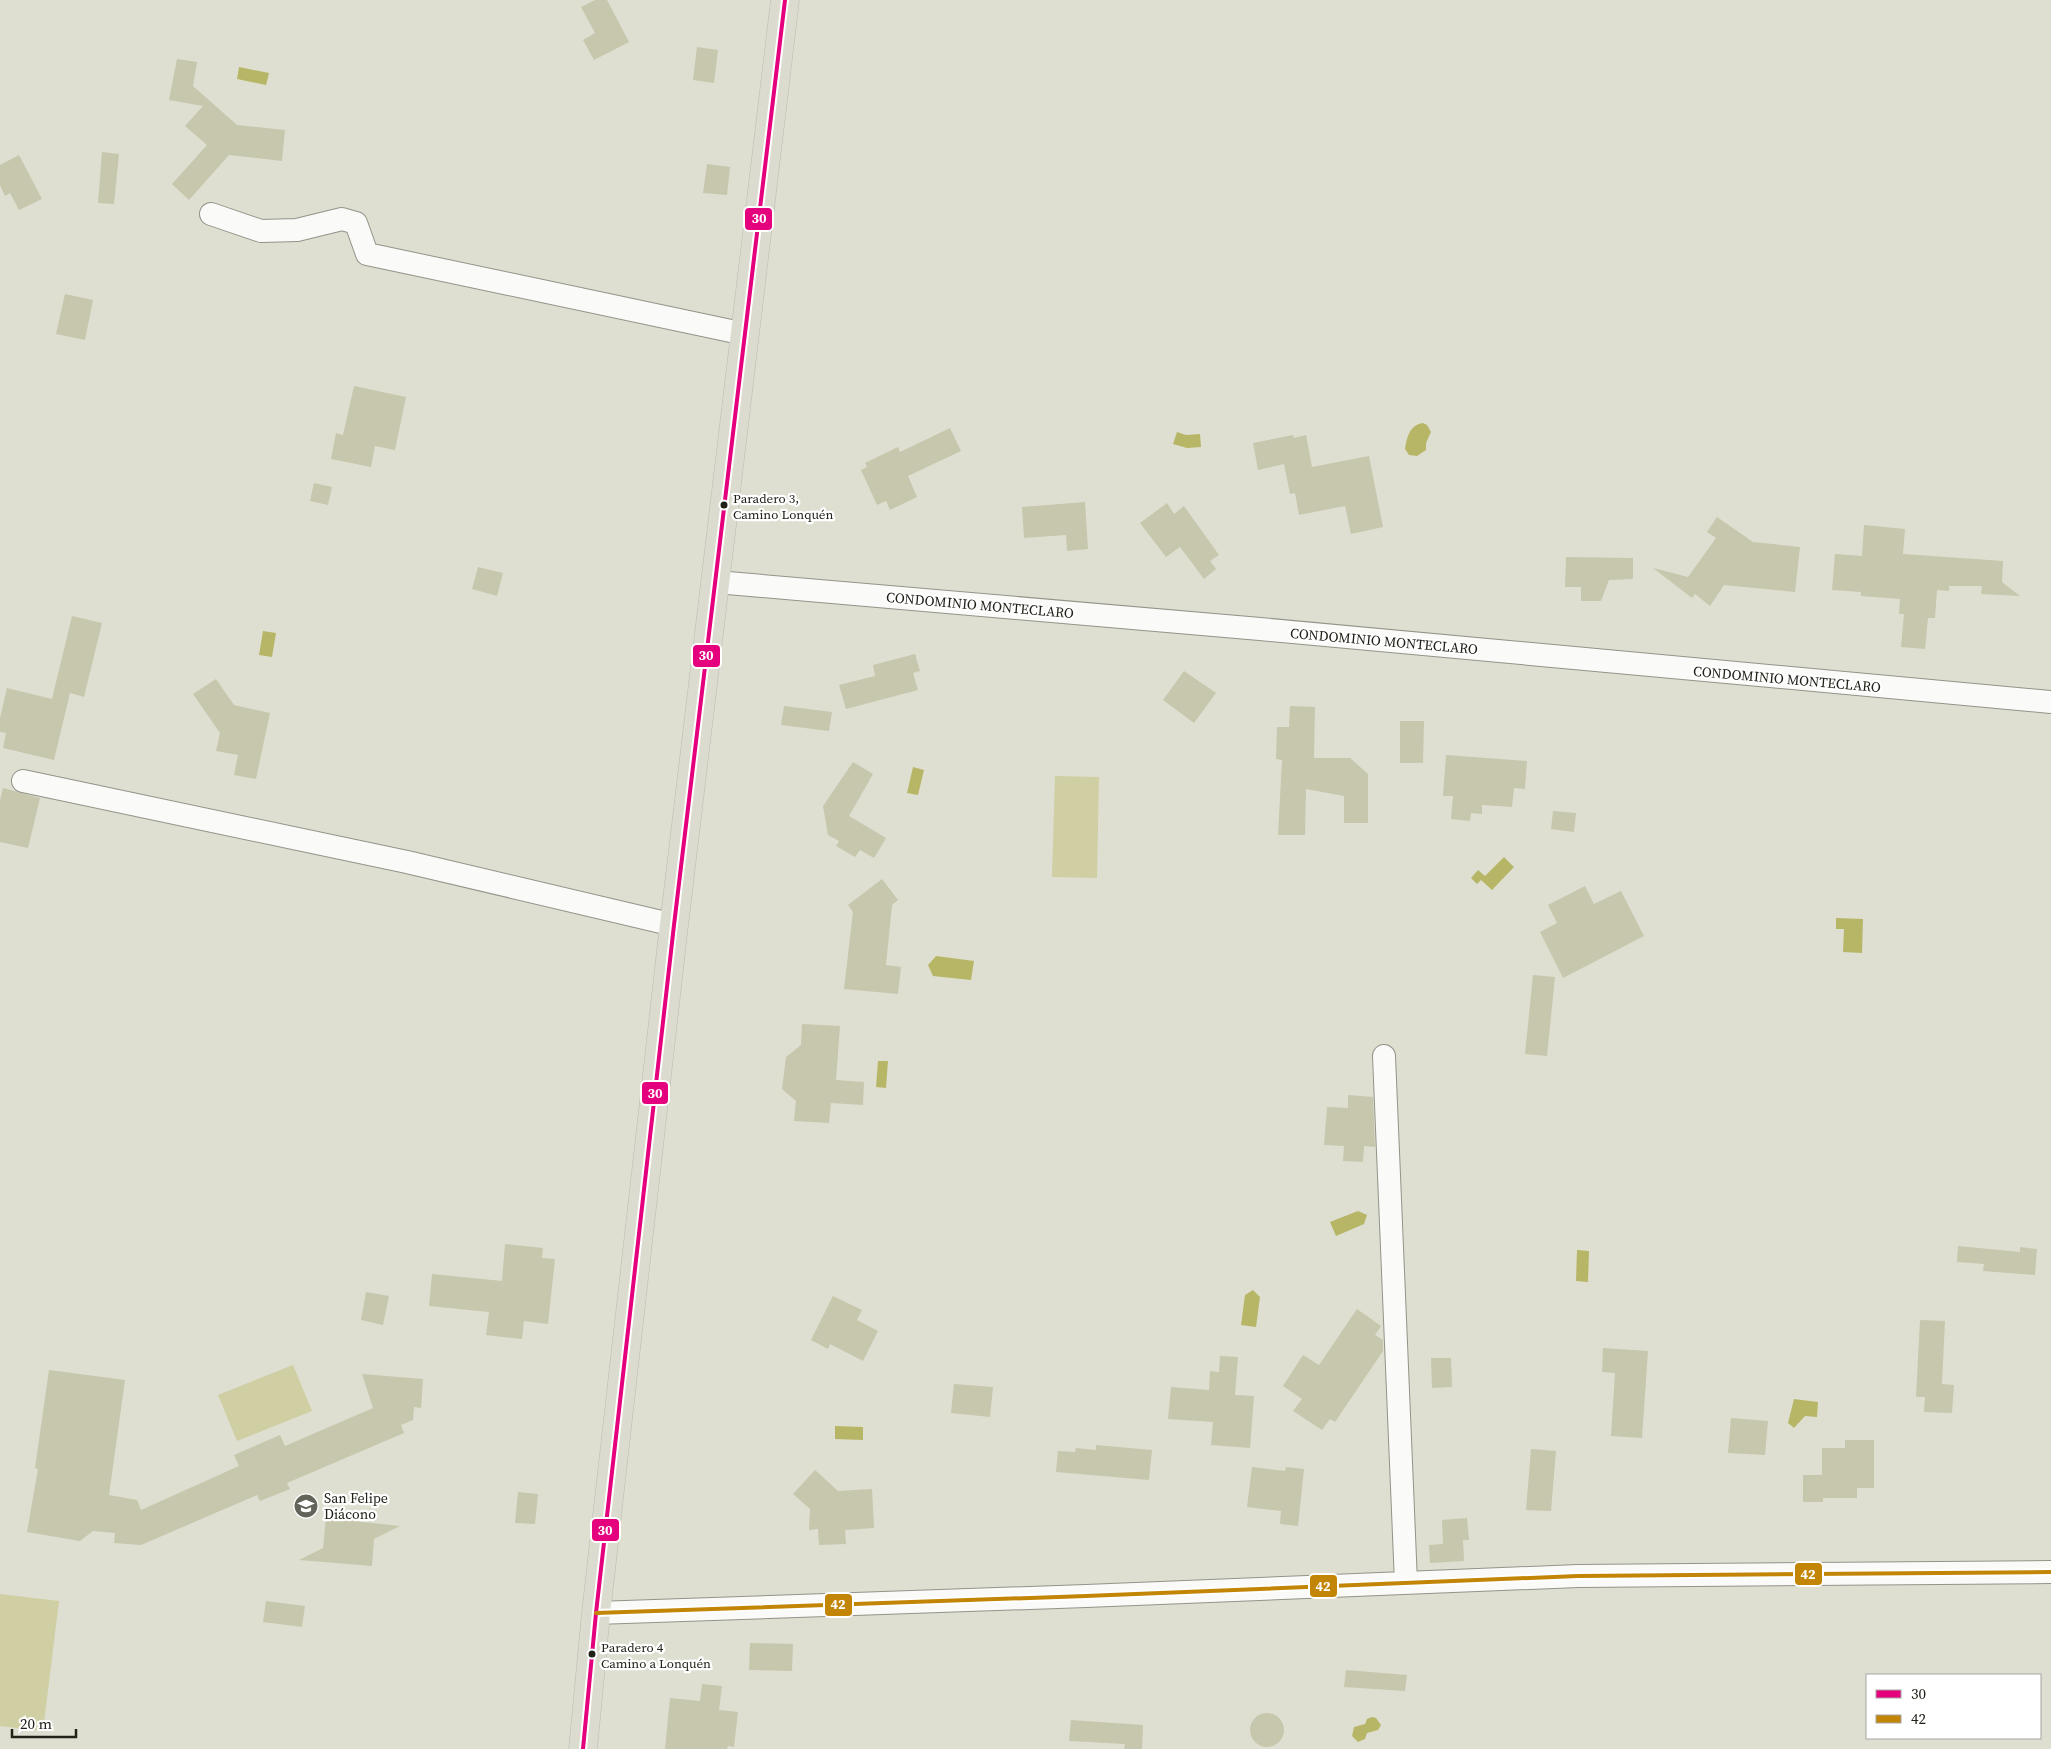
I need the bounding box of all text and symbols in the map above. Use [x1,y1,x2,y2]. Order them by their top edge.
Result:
line badge: 30 [744,207,773,231]
text: 30 [751,208,767,228]
place label: Paradero 3, Camino Lonquén [733,490,833,523]
marker: Paradero 3, Camino Lonquén [719,500,729,510]
street label: CONDOMINIO MONTECLARO [885,587,1075,623]
street label: CONDOMINIO MONTECLARO [1289,623,1479,659]
line badge: 30 [692,644,721,668]
text: 30 [698,645,714,665]
street label: CONDOMINIO MONTECLARO [1692,661,1882,697]
line badge: 30 [641,1081,669,1105]
text: 30 [647,1083,663,1103]
place label: San Felipe Diácono [324,1488,388,1524]
school or university icon: San Felipe Diácono [293,1493,319,1519]
line badge: 30 [591,1518,620,1542]
text: 30 [597,1520,613,1540]
line badge: 42 [1794,1562,1823,1586]
text: 42 [1800,1564,1816,1584]
line badge: 42 [1309,1574,1338,1598]
text: 42 [1315,1576,1331,1596]
line badge: 42 [824,1593,853,1617]
text: 42 [830,1594,846,1614]
place label: Paradero 4 Camino a Lonquén [601,1639,711,1672]
marker: Paradero 4 Camino a Lonquén [587,1649,597,1659]
legend [1866,1674,2041,1739]
text: 30 [1911,1683,1926,1704]
scale bar [12,1706,76,1738]
text: 42 [1911,1708,1926,1729]
text: 20 m [20,1713,52,1734]

